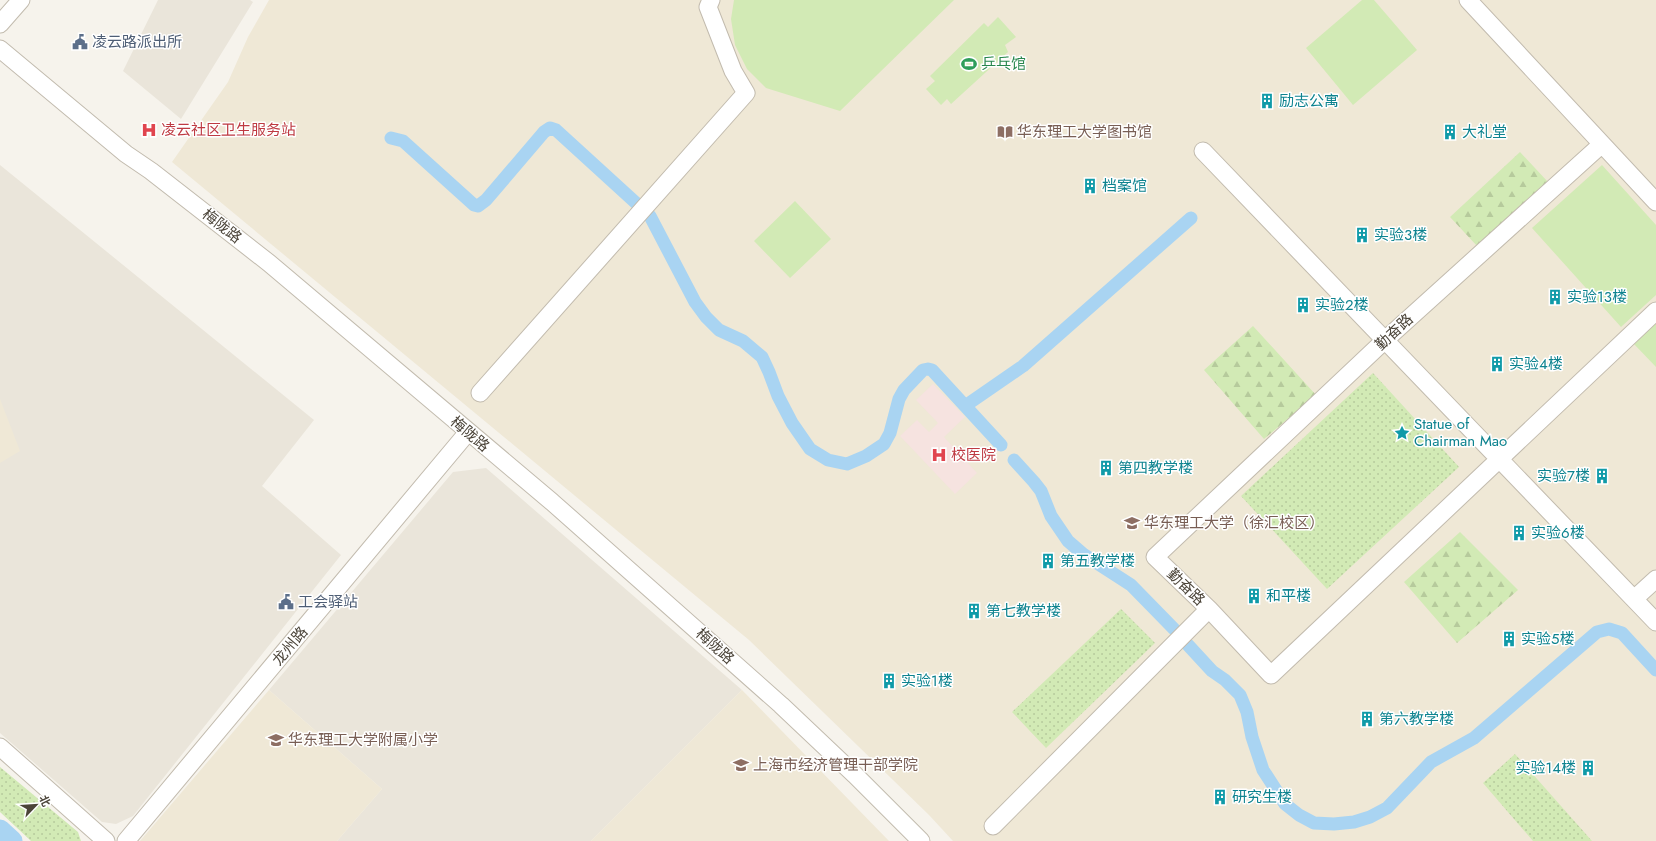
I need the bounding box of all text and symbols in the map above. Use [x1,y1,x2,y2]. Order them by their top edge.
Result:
place label: 凌云路派出所 [92,31,182,53]
public building icon: 凌云路派出所 [71,33,89,51]
place label: 乒乓馆 [981,53,1026,75]
sports icon: 乒乓馆 [960,55,978,73]
place label: 励志公寓 [1279,90,1339,112]
building icon: 励志公寓 [1258,92,1276,110]
place label: 凌云社区卫生服务站 [161,119,296,141]
hospital icon: 凌云社区卫生服务站 [140,121,158,139]
place label: 华东理工大学图书馆 [1017,121,1152,143]
place label: 大礼堂 [1462,121,1507,143]
library icon: 华东理工大学图书馆 [996,123,1014,141]
building icon: 大礼堂 [1441,123,1459,141]
place label: 档案馆 [1102,175,1147,197]
building icon: 档案馆 [1081,177,1099,195]
street label: 梅陇路 [197,203,247,249]
place label: 实验3楼 [1374,224,1427,246]
building icon: 实验3楼 [1353,226,1371,244]
place label: 实验13楼 [1567,286,1627,308]
building icon: 实验13楼 [1546,288,1564,306]
place label: 实验2楼 [1315,294,1369,316]
building icon: 实验2楼 [1294,296,1312,314]
street label: 勤奋路 [1370,309,1418,355]
place label: 实验4楼 [1509,353,1563,375]
building icon: 实验4楼 [1488,355,1506,373]
street label: 梅陇路 [446,411,494,457]
place label: Statue of Chairman Mao [1414,413,1507,452]
place icon: Statue of Chairman Mao [1393,424,1411,442]
place label: 校医院 [951,444,996,466]
hospital icon: 校医院 [930,446,948,464]
place label: 第四教学楼 [1118,457,1193,479]
building icon: 第四教学楼 [1097,459,1115,477]
place label: 实验7楼 [1537,465,1590,487]
building icon: 实验7楼 [1593,467,1611,485]
place label: 华东理工大学（徐汇校区） [1144,512,1324,534]
school or university icon: 华东理工大学（徐汇校区） [1123,514,1141,532]
place label: 实验6楼 [1531,522,1585,544]
building icon: 实验6楼 [1510,524,1528,542]
place label: 第五教学楼 [1060,550,1135,572]
building icon: 第五教学楼 [1039,552,1057,570]
street label: 勤奋路 [1162,563,1210,611]
place label: 和平楼 [1266,585,1311,607]
building icon: 和平楼 [1245,587,1263,605]
place label: 工会驿站 [298,591,358,613]
public building icon: 工会驿站 [277,593,295,611]
place label: 第七教学楼 [986,600,1061,622]
building icon: 第七教学楼 [965,602,983,620]
street label: 龙州路 [267,622,313,670]
street label: 梅陇路 [691,623,739,669]
place label: 实验5楼 [1521,628,1574,650]
building icon: 实验5楼 [1500,630,1518,648]
place label: 实验1楼 [901,670,953,692]
building icon: 实验1楼 [880,672,898,690]
place label: 第六教学楼 [1379,708,1454,730]
building icon: 第六教学楼 [1358,710,1376,728]
place label: 华东理工大学附属小学 [288,729,438,751]
school or university icon: 华东理工大学附属小学 [267,731,285,749]
place label: 上海市经济管理干部学院 [753,754,918,776]
school or university icon: 上海市经济管理干部学院 [732,756,750,774]
place label: 实验14楼 [1516,757,1576,779]
building icon: 实验14楼 [1579,759,1597,777]
north arrow [16,785,56,825]
place label: 研究生楼 [1232,786,1292,808]
building icon: 研究生楼 [1211,788,1229,806]
text: 北 [35,792,55,809]

